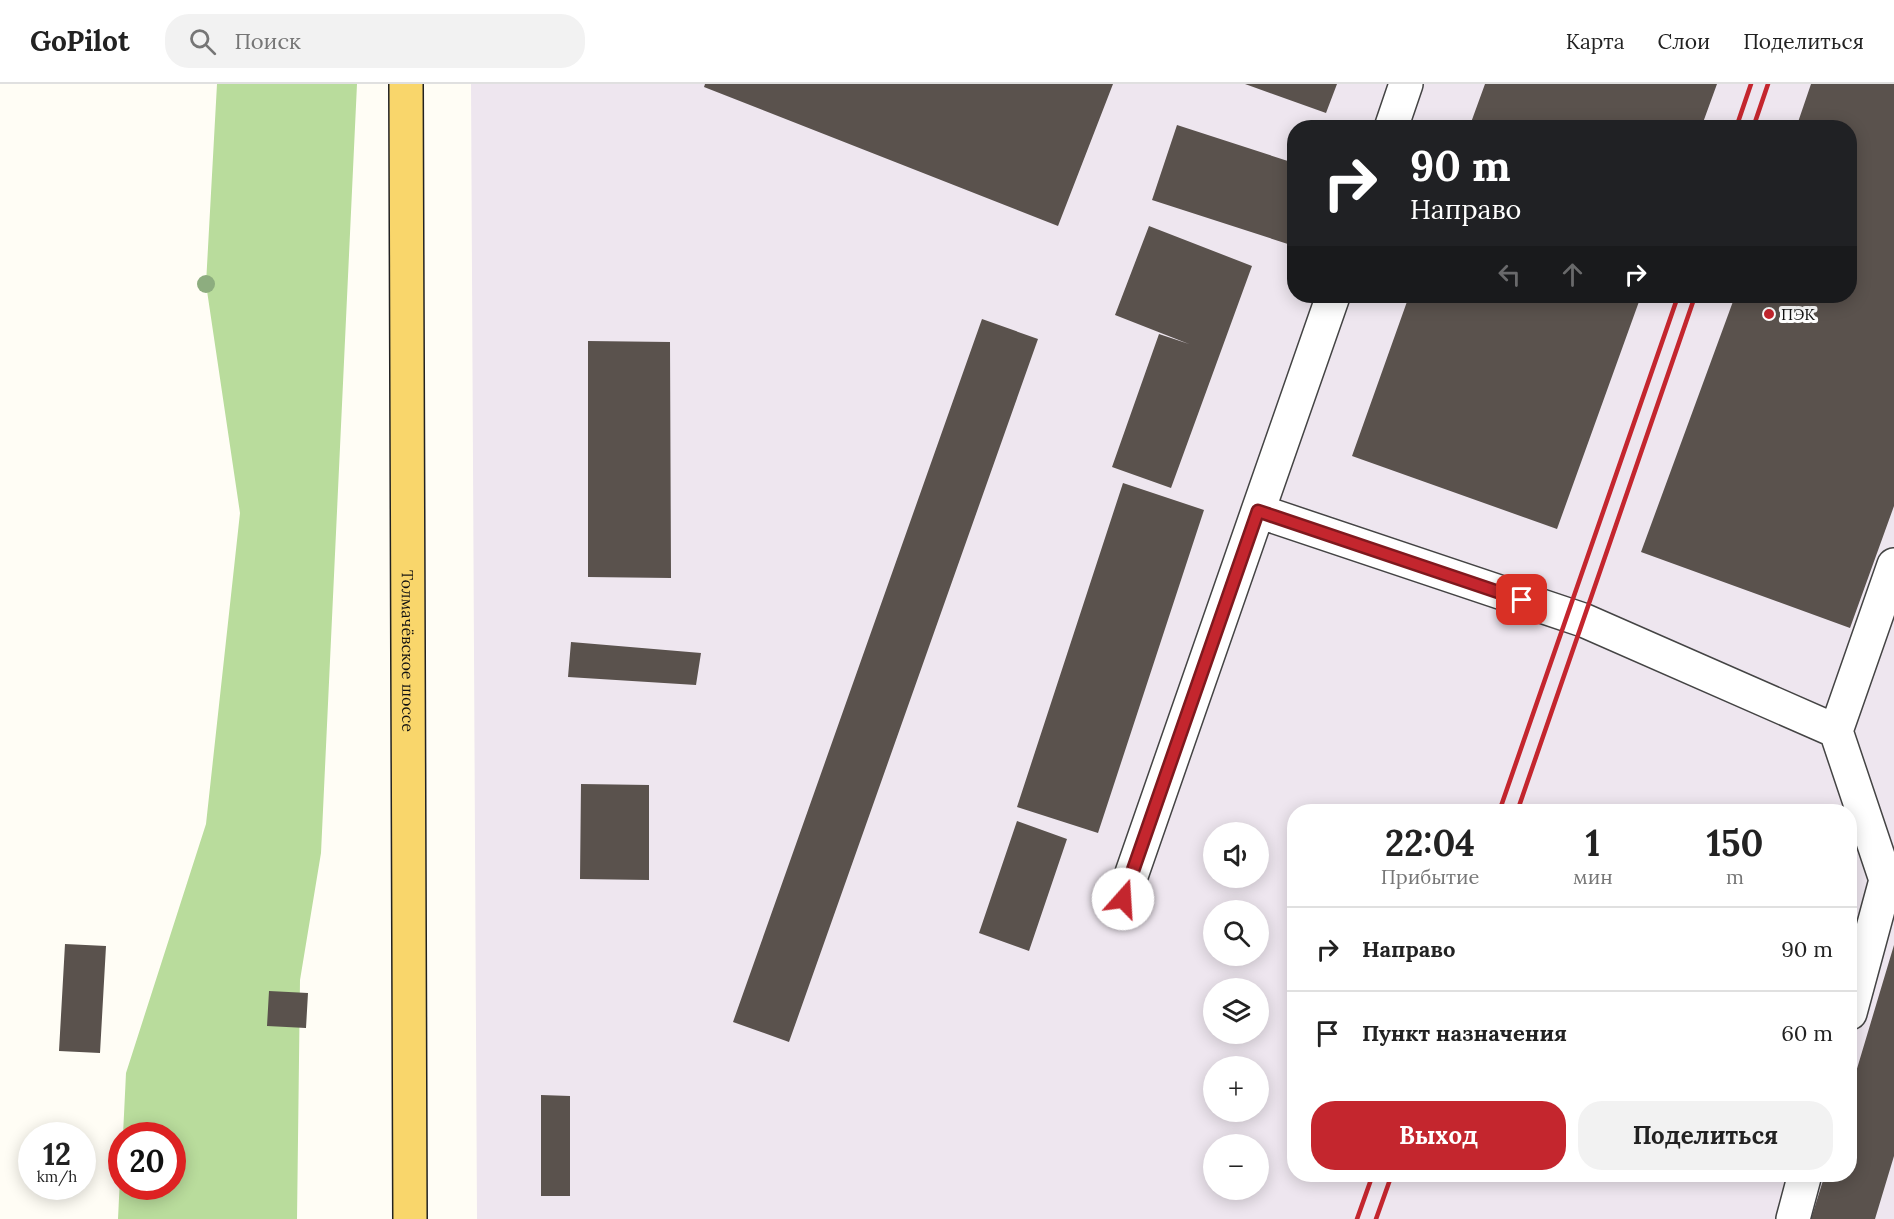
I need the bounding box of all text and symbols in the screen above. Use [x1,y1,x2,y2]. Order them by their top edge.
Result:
search box [165,14,585,68]
text: GoPilot [30,23,129,59]
icon: search [186,25,219,58]
text: Поиск [234,27,301,55]
text: Карта [1566,28,1625,55]
text: Слои [1658,28,1710,55]
text: Поделиться [1743,28,1864,55]
text: 90 m [1410,139,1511,193]
icon: right [1311,144,1389,222]
text: Направо [1410,192,1521,226]
icon: left [1493,258,1526,291]
icon: ahead [1556,258,1589,291]
icon: right [1619,258,1652,291]
place label: ПЭК [1781,304,1815,324]
marker: ПЭК [1762,307,1776,321]
street label: Толмачёвское шоссе [398,570,418,732]
pin [1496,574,1547,625]
icon: arrive [1505,583,1538,616]
text: 22:04 [1385,820,1475,866]
text: 1 [1586,820,1600,866]
text: 150 [1706,820,1763,866]
map controls [1203,822,1269,1200]
button: sound [1203,822,1269,888]
text: Прибытие [1381,864,1479,889]
text: мин [1573,864,1613,889]
text: m [1726,864,1744,889]
position arrow [1091,867,1155,931]
button: search [1203,900,1269,966]
icon: right [1311,933,1344,966]
text: Направо [1362,935,1456,963]
text: 90 m [1781,935,1833,963]
button: layers [1203,978,1269,1044]
icon: arrive [1311,1017,1344,1050]
text: Пункт назначения [1362,1019,1567,1047]
text: 60 m [1781,1019,1833,1047]
button: + [1203,1056,1269,1122]
button: Выход [1311,1101,1566,1170]
button: Поделиться [1578,1101,1833,1170]
speed limit sign: 20 [108,1122,186,1200]
button: − [1203,1134,1269,1200]
text: 12 [43,1135,71,1173]
text: km/h [37,1167,77,1186]

